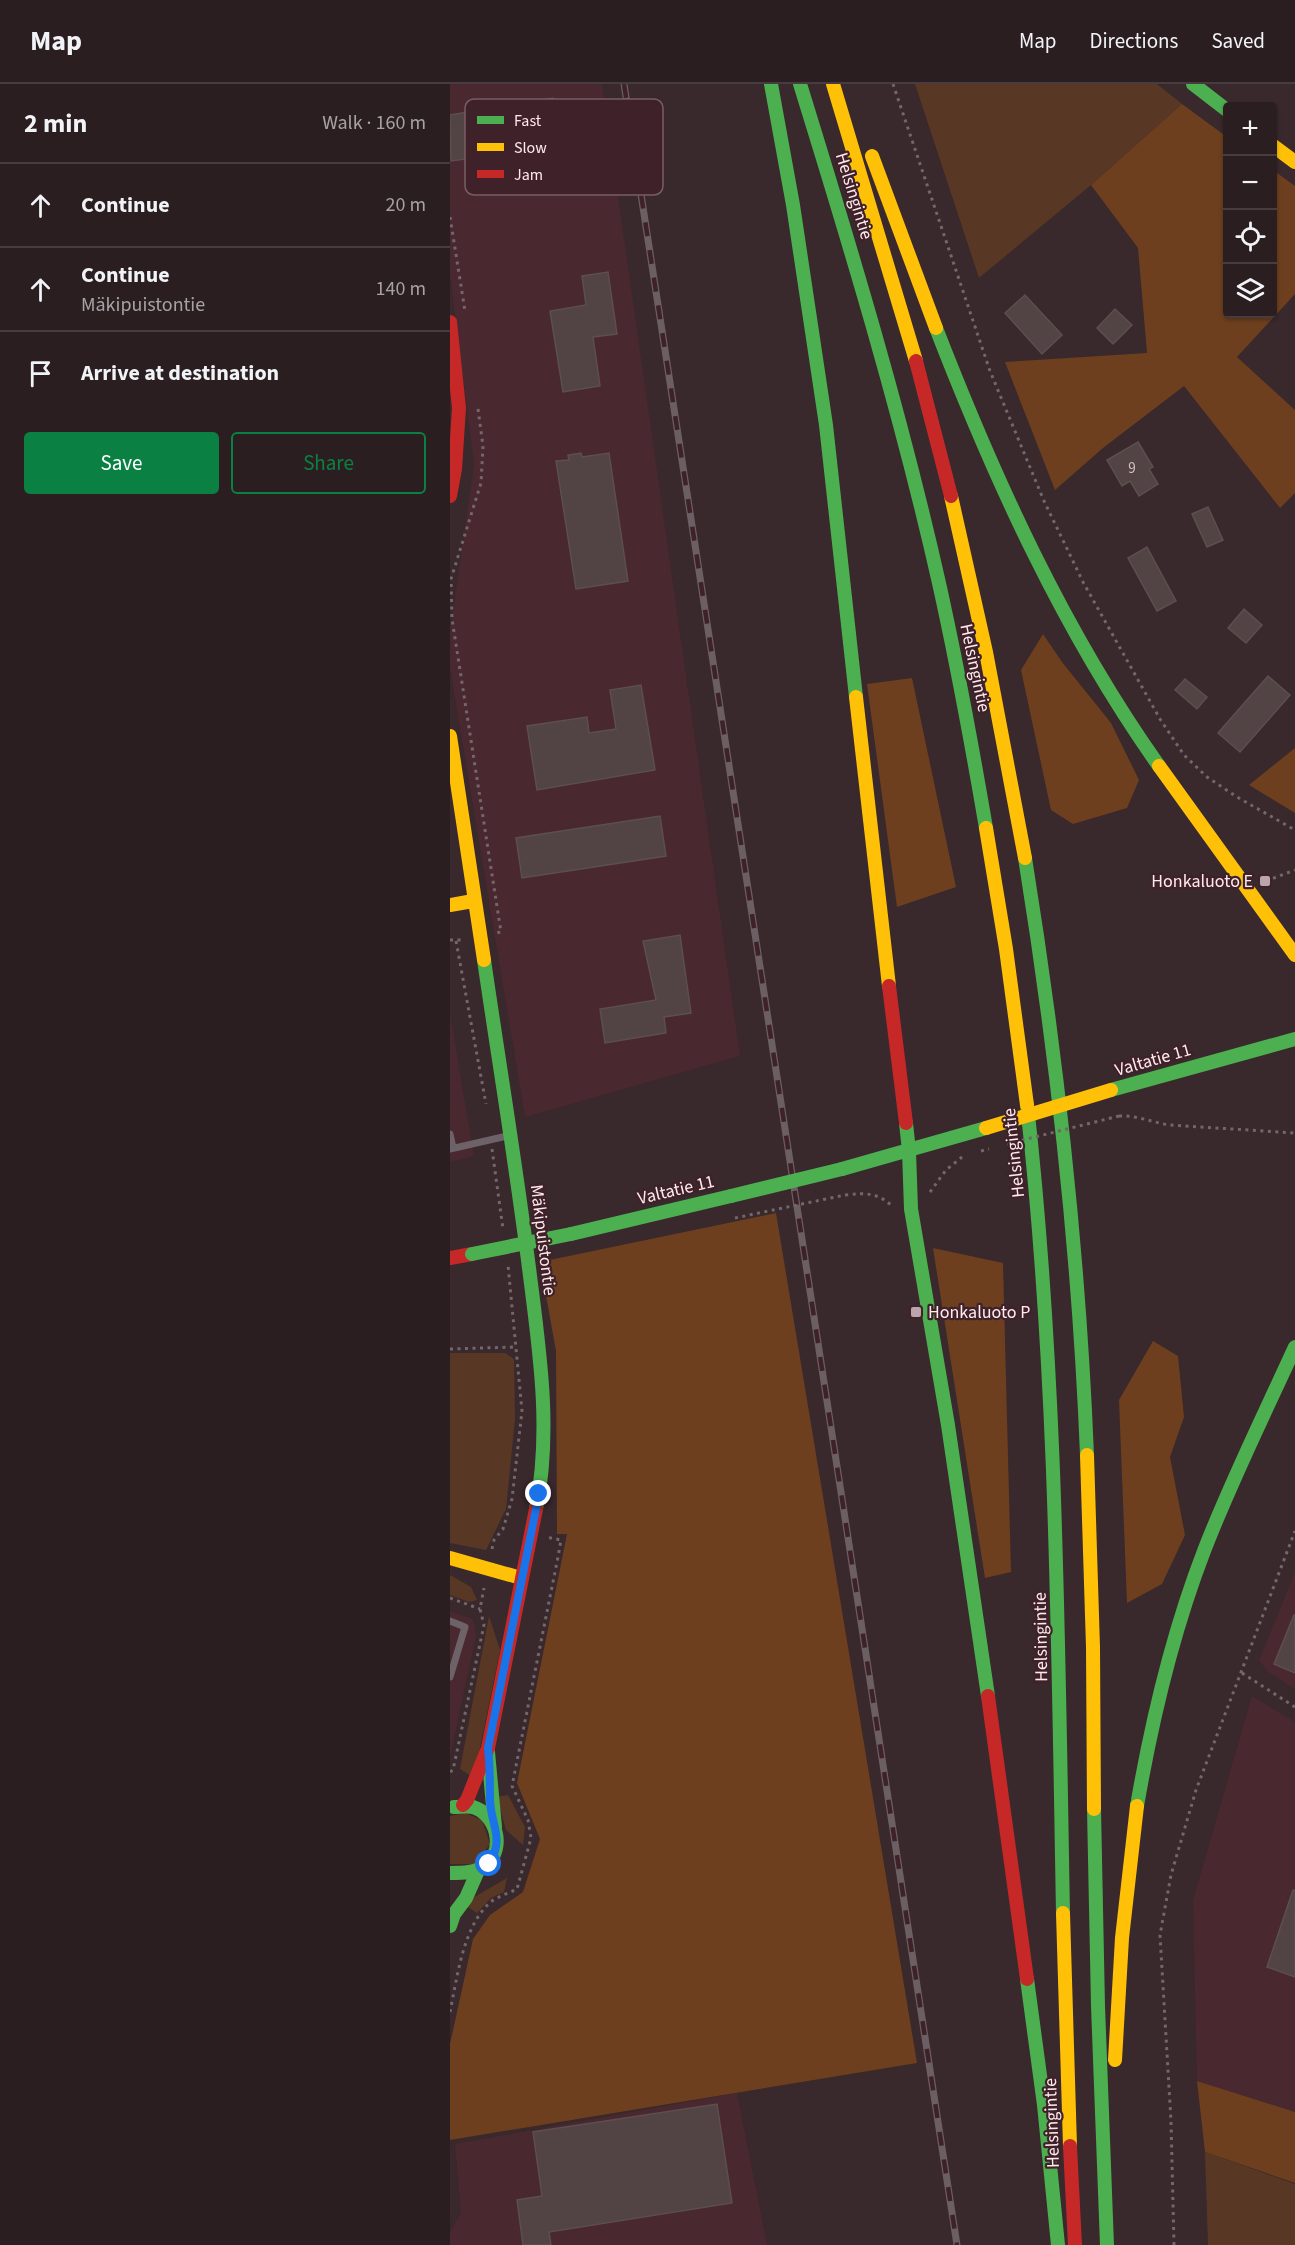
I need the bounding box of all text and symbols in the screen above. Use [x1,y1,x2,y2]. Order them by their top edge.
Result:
text: Map [30,21,82,61]
text: Map [1019,26,1057,56]
text: Directions [1090,26,1178,56]
text: Saved [1211,26,1265,56]
legend [465,99,663,195]
map controls [1223,102,1277,318]
button: + [1223,102,1277,156]
text: 2 min [24,105,87,142]
text: Walk · 160 m [322,109,426,137]
text: Fast [514,110,542,132]
text: Slow [514,137,547,159]
street label: Helsingintie [829,149,879,243]
button: − [1223,156,1277,210]
text: Jam [514,164,543,186]
icon: ahead [24,189,57,222]
text: Continue [81,189,170,221]
text: 20 m [386,191,426,219]
button: locate [1223,210,1277,264]
text: Continue [81,259,170,291]
button: layers [1223,264,1277,318]
icon: ahead [24,273,57,306]
text: 140 m [376,275,426,303]
text: Mäkipuistontie [81,291,205,319]
icon: arrive [24,357,57,390]
text: Arrive at destination [81,357,279,389]
button: Save [24,432,219,494]
button: Share [231,432,426,494]
house number: 9 [1128,458,1136,479]
street label: Helsingintie [953,621,997,715]
place label: Honkaluoto E [1151,869,1253,894]
marker: Honkaluoto E [1258,874,1272,888]
street label: Valtatie 11 [1112,1037,1194,1083]
street label: Helsingintie [997,1107,1031,1199]
street label: Valtatie 11 [635,1169,717,1211]
street label: Mäkipuistontie [524,1183,562,1297]
place label: Honkaluoto P [928,1300,1030,1325]
marker: Honkaluoto P [909,1305,923,1319]
route end [525,1480,551,1506]
street label: Helsingintie [1028,1592,1054,1682]
route start [475,1850,501,1876]
street label: Helsingintie [1038,2078,1066,2168]

